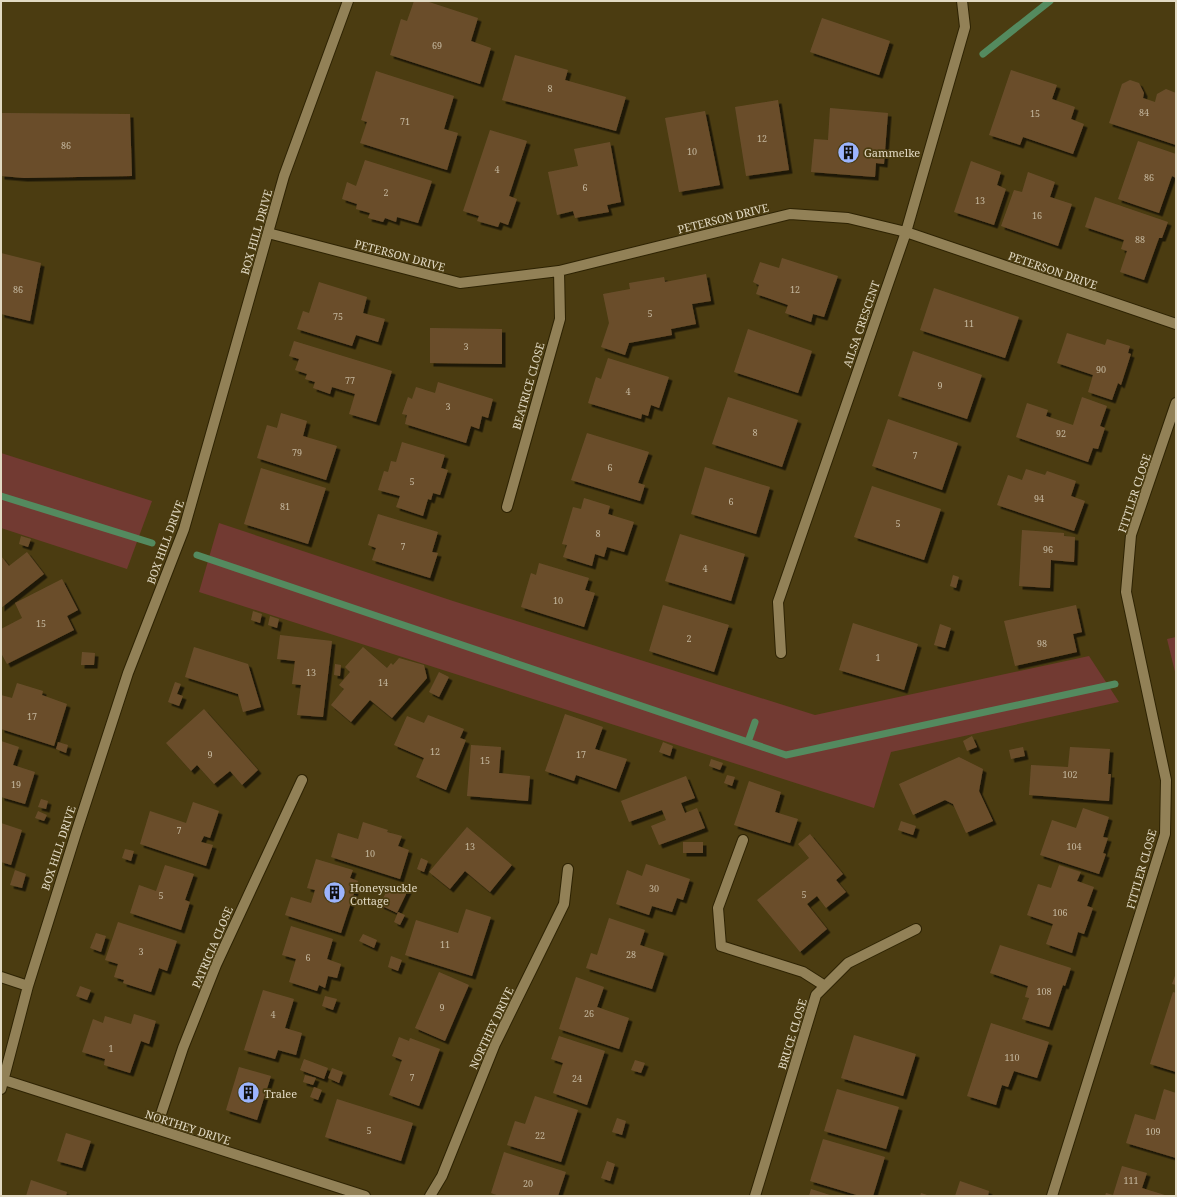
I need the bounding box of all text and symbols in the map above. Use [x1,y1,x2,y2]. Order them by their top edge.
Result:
house number: 69 [432,39,442,52]
house number: 8 [547,82,553,95]
house number: 84 [1139,106,1149,119]
house number: 15 [1030,107,1040,120]
house number: 71 [400,115,410,128]
house number: 12 [757,132,767,145]
house number: 86 [61,139,71,152]
building icon: Gammelke [836,139,862,165]
house number: 10 [687,145,697,158]
place label: Gammelke [864,145,920,160]
house number: 4 [494,163,500,176]
house number: 86 [1144,171,1154,184]
house number: 6 [582,181,588,194]
house number: 2 [383,186,389,199]
street label: BOX HILL DRIVE [237,187,275,276]
house number: 13 [975,194,985,207]
street label: PETERSON DRIVE [676,199,770,237]
house number: 16 [1032,209,1042,222]
house number: 88 [1135,233,1145,246]
street label: PETERSON DRIVE [353,236,447,274]
street label: PETERSON DRIVE [1006,248,1100,292]
street label: AILSA CRESCENT [839,278,883,369]
house number: 86 [13,283,23,296]
house number: 12 [790,283,800,296]
house number: 5 [647,307,653,320]
house number: 75 [333,310,343,323]
house number: 11 [964,317,974,330]
house number: 3 [463,340,469,353]
street label: BEATRICE CLOSE [508,340,548,431]
house number: 90 [1096,363,1106,376]
house number: 77 [345,374,355,387]
house number: 9 [937,379,943,392]
house number: 4 [625,385,631,398]
house number: 3 [445,400,451,413]
house number: 8 [752,426,758,439]
house number: 92 [1056,427,1066,440]
house number: 79 [292,446,302,459]
house number: 7 [912,449,918,462]
street label: FITTLER CLOSE [1114,451,1154,535]
house number: 6 [607,461,613,474]
house number: 5 [409,475,415,488]
house number: 94 [1034,492,1044,505]
house number: 6 [728,495,734,508]
street label: BOX HILL DRIVE [143,498,187,586]
house number: 81 [280,500,290,513]
house number: 5 [895,517,901,530]
house number: 8 [595,527,601,540]
house number: 7 [400,540,406,553]
house number: 96 [1043,543,1053,556]
house number: 4 [702,562,708,575]
house number: 10 [553,594,563,607]
house number: 15 [36,617,46,630]
house number: 2 [686,632,692,645]
house number: 98 [1037,637,1047,650]
house number: 1 [875,651,881,664]
house number: 13 [306,666,316,679]
house number: 14 [378,676,388,689]
house number: 17 [27,710,37,723]
house number: 12 [430,745,440,758]
house number: 9 [207,748,213,761]
house number: 17 [576,748,586,761]
house number: 15 [480,754,490,767]
house number: 102 [1062,768,1078,781]
house number: 19 [11,778,21,791]
street label: BOX HILL DRIVE [37,804,79,892]
house number: 7 [176,824,182,837]
street label: FITTLER CLOSE [1122,827,1160,911]
house number: 13 [465,840,475,853]
house number: 104 [1066,840,1082,853]
house number: 10 [365,847,375,860]
building icon: Honeysuckle Cottage [321,880,347,906]
place label: Honeysuckle Cottage [350,880,417,908]
house number: 30 [649,882,659,895]
house number: 5 [801,888,807,901]
house number: 5 [158,889,164,902]
street label: PATRICIA CLOSE [188,904,236,990]
house number: 106 [1052,906,1068,919]
house number: 11 [440,938,450,951]
house number: 3 [138,945,144,958]
house number: 28 [626,948,636,961]
house number: 6 [305,951,311,964]
street label: NORTHEY DRIVE [465,984,517,1071]
house number: 108 [1036,985,1052,998]
street label: BRUCE CLOSE [774,997,810,1071]
house number: 9 [439,1001,445,1014]
house number: 26 [584,1007,594,1020]
house number: 4 [270,1008,276,1021]
house number: 1 [108,1042,114,1055]
house number: 110 [1004,1051,1020,1064]
house number: 7 [409,1071,415,1084]
house number: 24 [572,1072,582,1085]
building icon: Tralee [235,1080,261,1106]
place label: Tralee [264,1086,297,1101]
street label: NORTHEY DRIVE [143,1106,233,1148]
house number: 5 [366,1124,372,1137]
house number: 109 [1145,1125,1161,1138]
house number: 22 [535,1129,545,1142]
house number: 111 [1123,1174,1139,1187]
house number: 20 [523,1177,533,1190]

